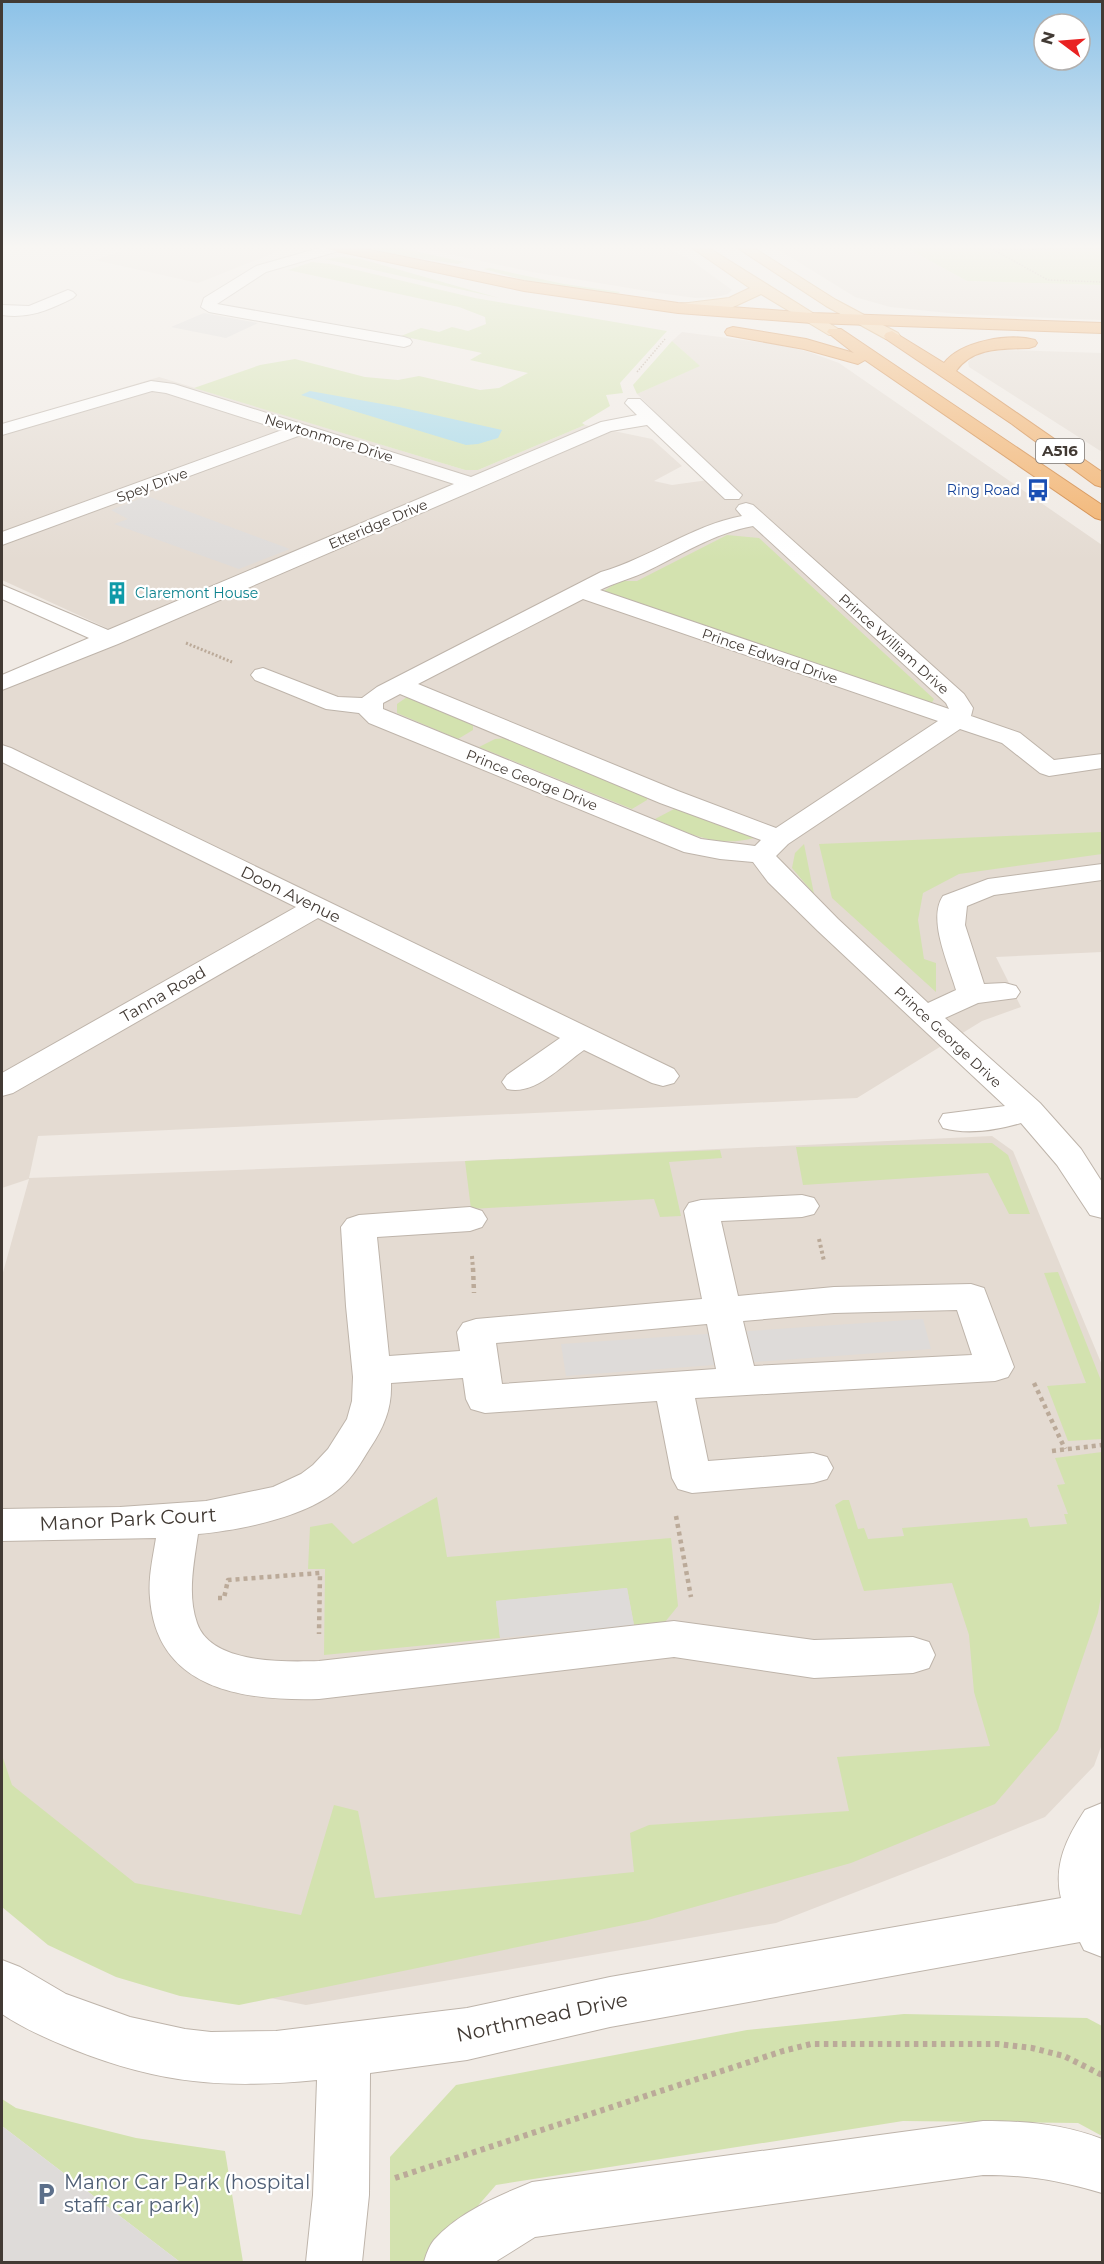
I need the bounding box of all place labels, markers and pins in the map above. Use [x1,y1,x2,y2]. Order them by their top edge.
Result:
bus stop icon: Ring Road [1025,477,1051,503]
place label: Ring Road [947,481,1020,499]
building icon: Claremont House [104,580,130,606]
place label: Claremont House [135,584,258,602]
place label: Manor Car Park (hospital staff car park) [64,2170,310,2217]
parking icon: Manor Car Park (hospital staff car park) [33,2181,59,2207]

